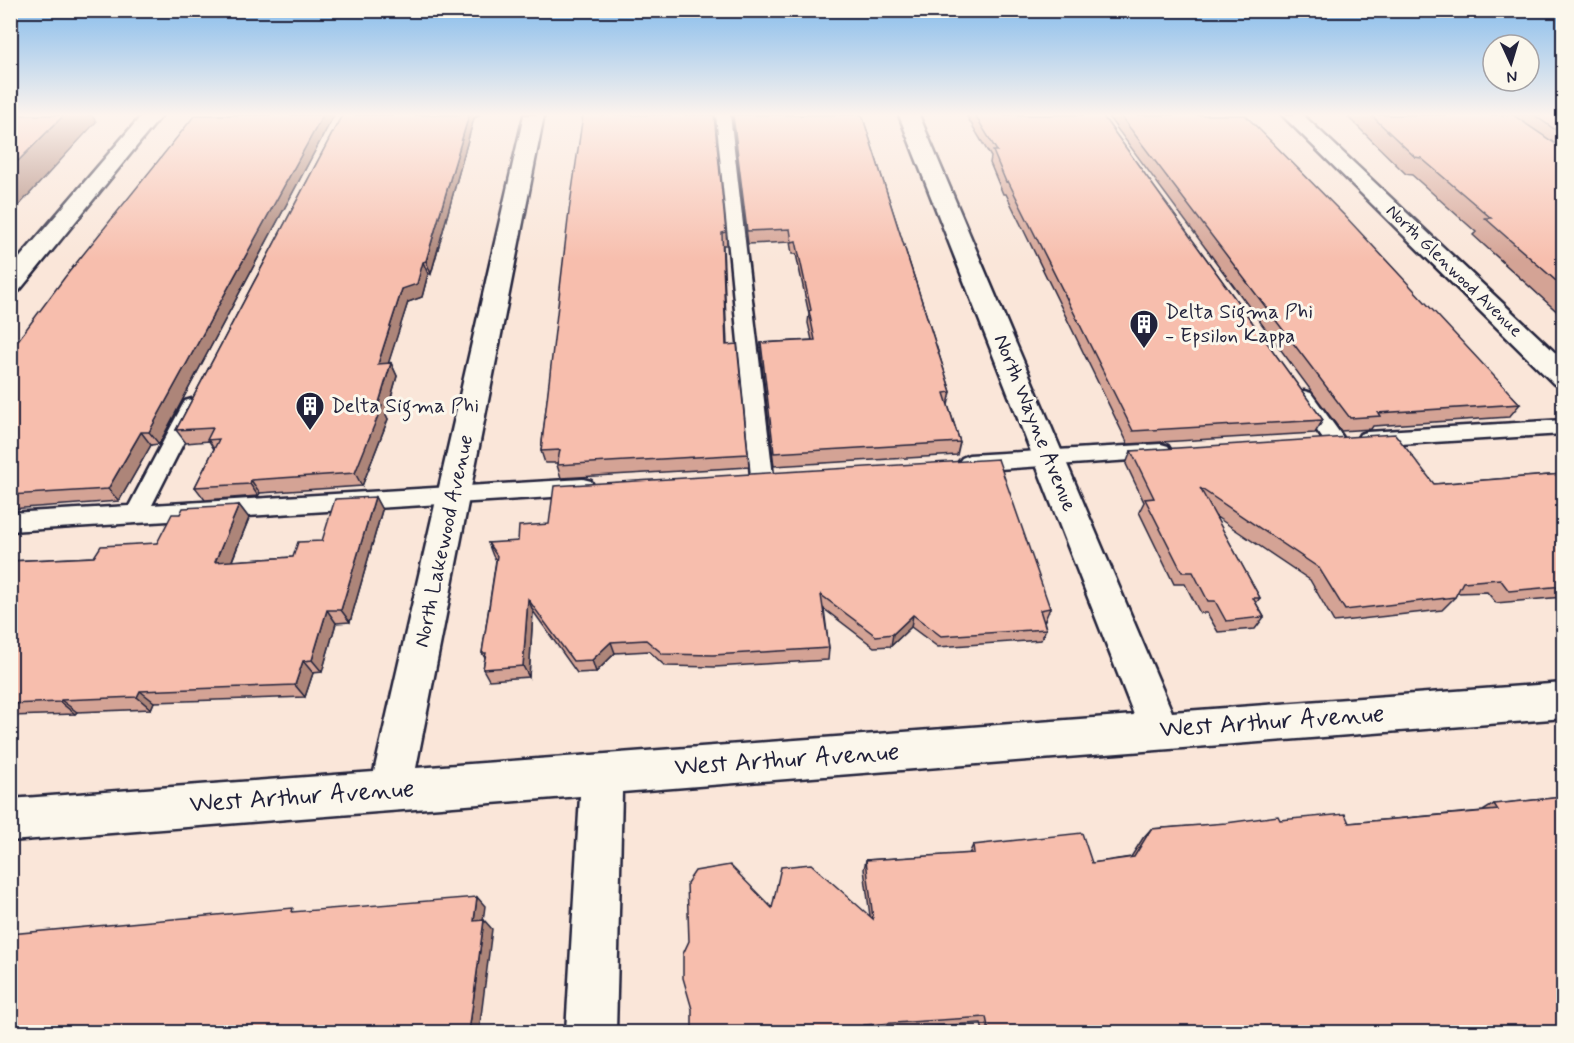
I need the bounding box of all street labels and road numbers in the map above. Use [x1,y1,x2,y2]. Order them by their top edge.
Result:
street label: North Glenwood Avenue [1380,199,1528,343]
street label: North Wayne Avenue [987,330,1083,516]
street label: North Lakewood Avenue [408,432,480,650]
street label: West Arthur Avenue [1158,697,1386,747]
street label: West Arthur Avenue [673,735,901,785]
street label: West Arthur Avenue [188,772,416,822]

